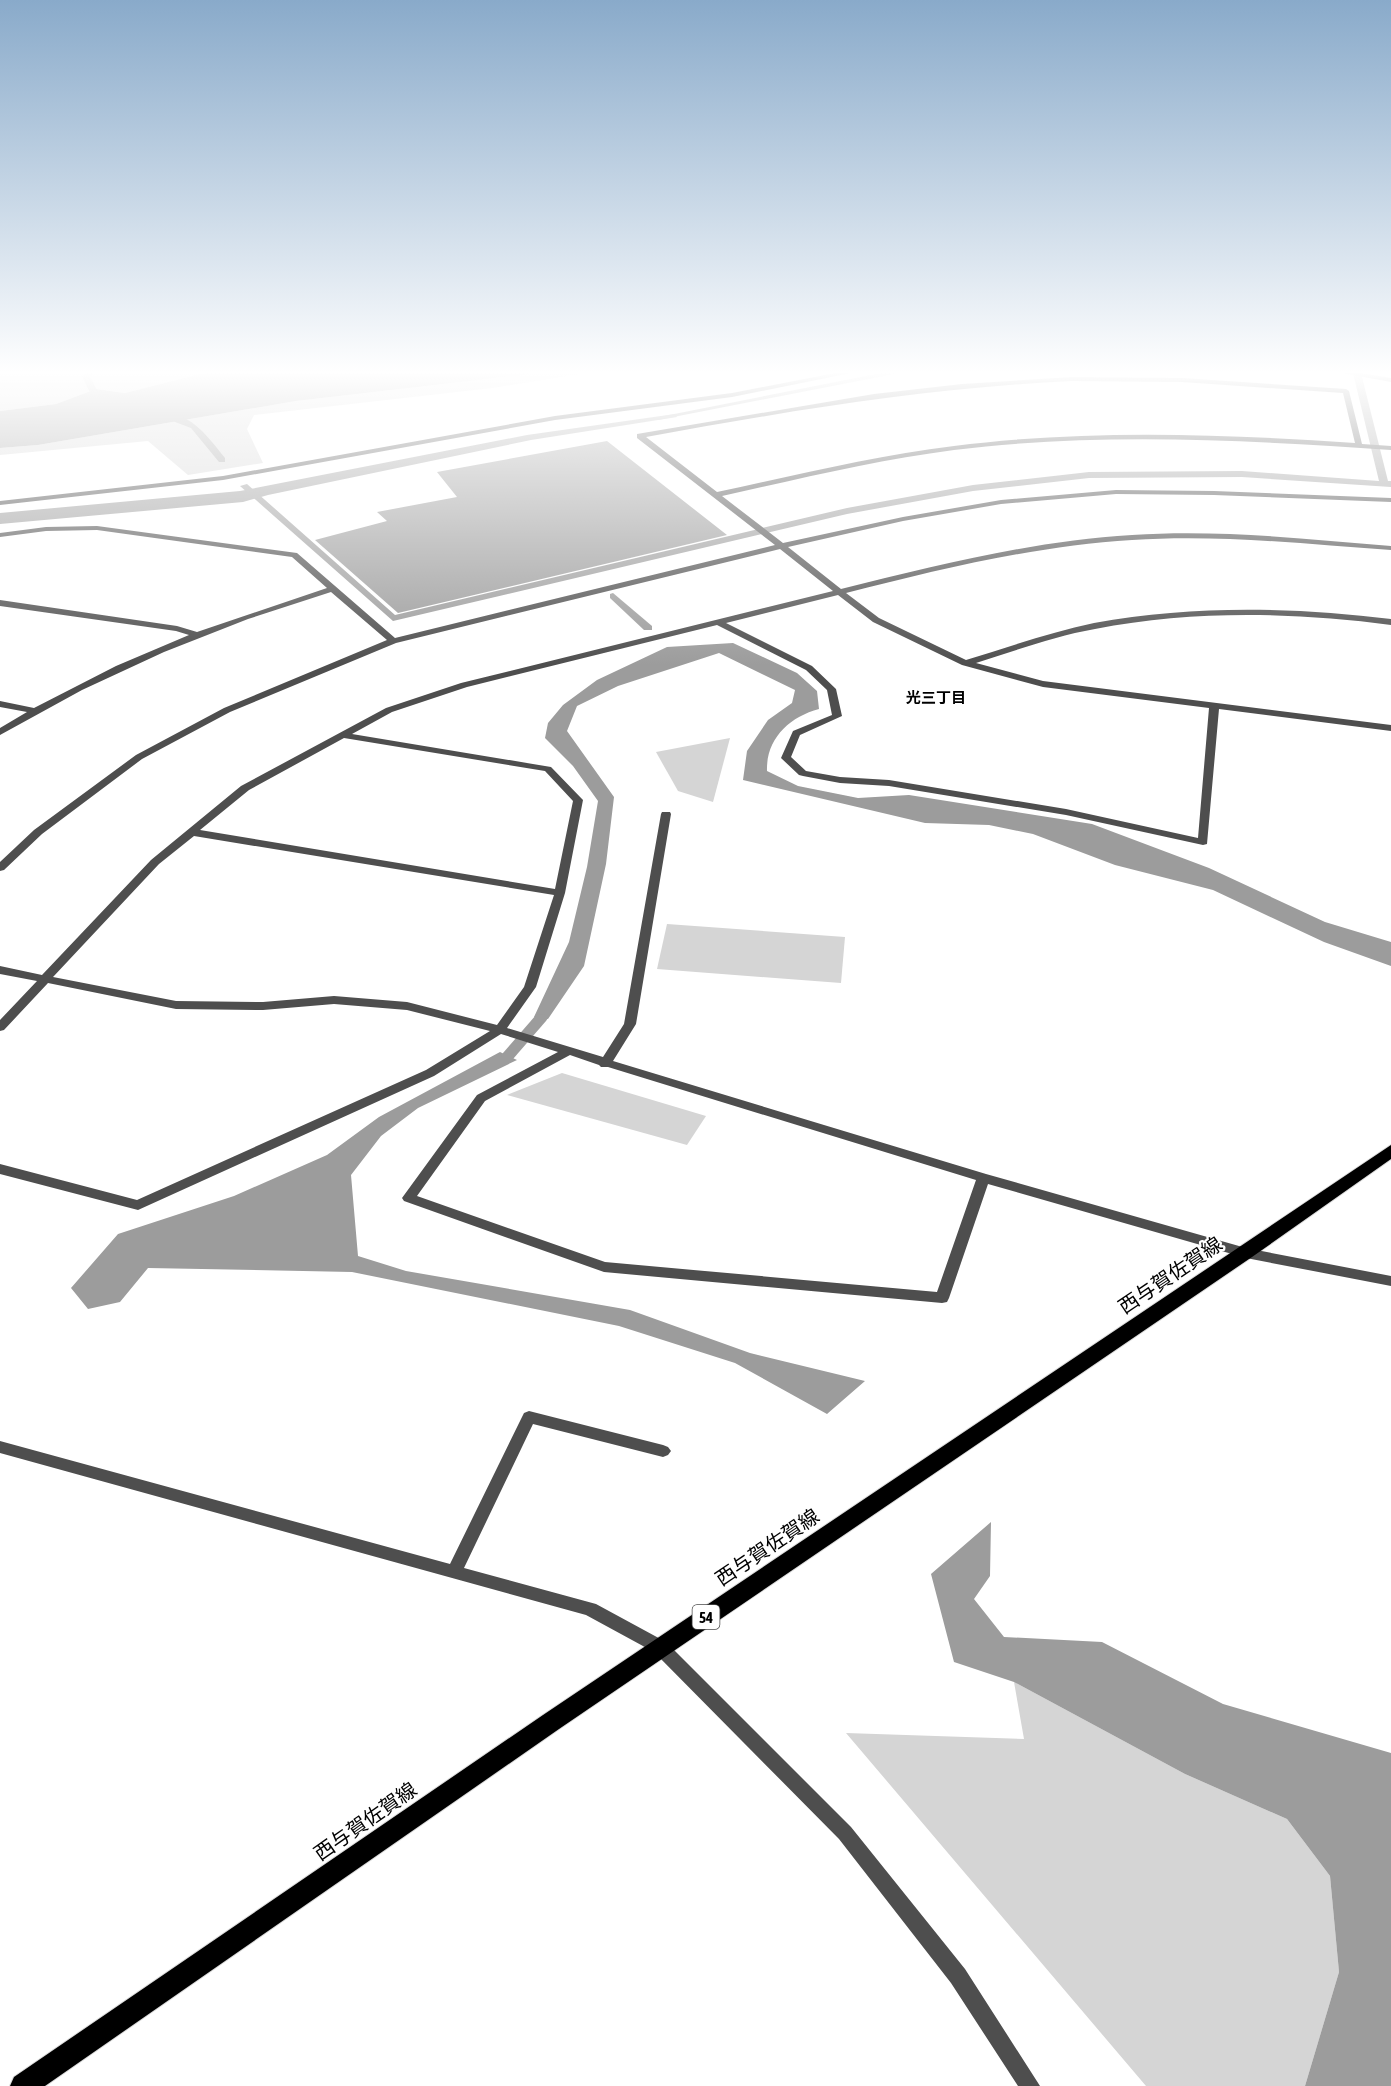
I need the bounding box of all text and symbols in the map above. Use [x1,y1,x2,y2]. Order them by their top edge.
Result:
district label: 光三丁目 [906,689,966,706]
street label: 西与賀佐賀線 [1114,1232,1226,1318]
street label: 西与賀佐賀線 [711,1504,823,1590]
road number: 54 [692,1605,720,1629]
street label: 西与賀佐賀線 [309,1777,421,1865]

